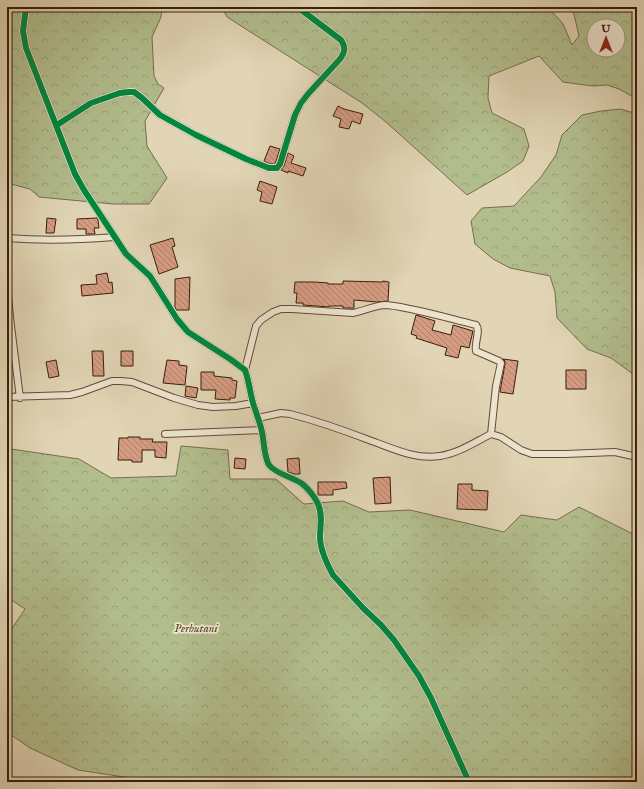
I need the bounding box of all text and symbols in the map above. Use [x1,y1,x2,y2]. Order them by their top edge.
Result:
north arrow [586,18,626,58]
text: U [600,22,611,36]
park label: Perhutani [174,621,219,636]

